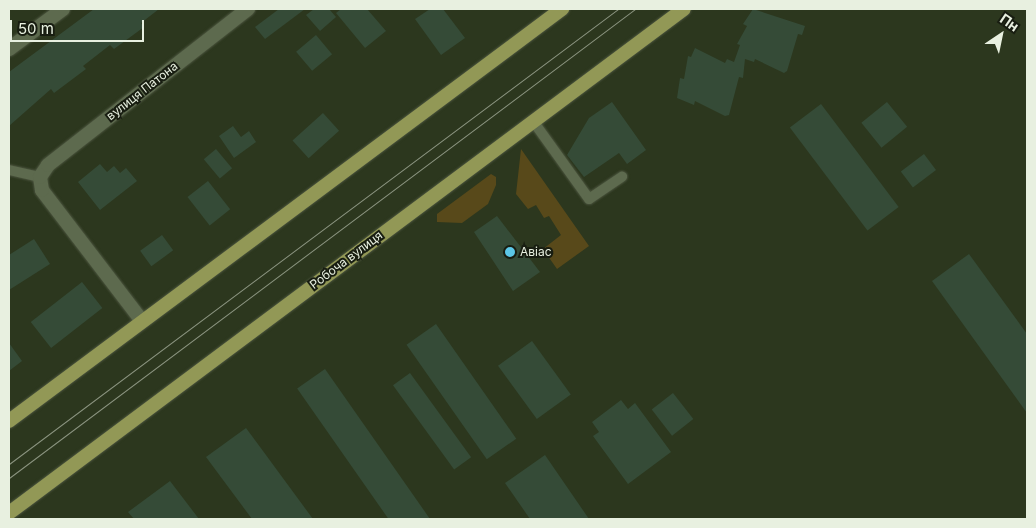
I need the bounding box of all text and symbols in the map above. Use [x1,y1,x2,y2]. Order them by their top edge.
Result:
scale bar [12,10,146,42]
north arrow [976,10,1026,60]
text: Пн [997,10,1022,35]
text: 50 m [18,19,54,38]
street label: вулиця Патона [104,59,180,123]
street label: Робоча вулиця [307,228,385,292]
place label: Авіас [520,245,552,259]
marker: Авіас [504,246,516,258]

